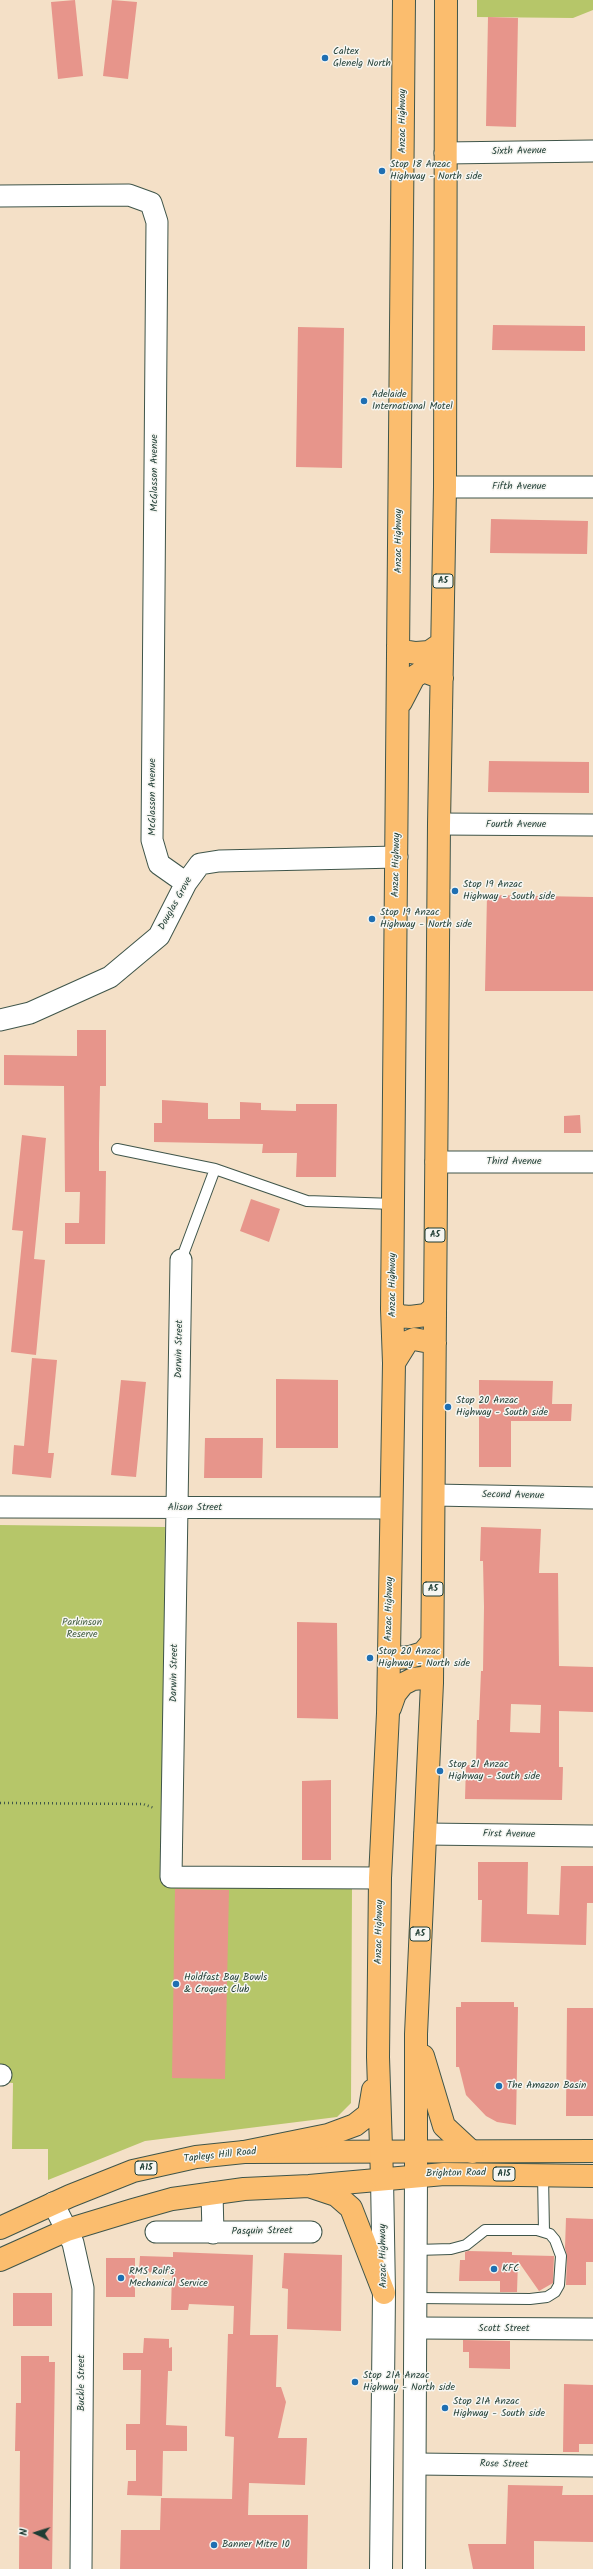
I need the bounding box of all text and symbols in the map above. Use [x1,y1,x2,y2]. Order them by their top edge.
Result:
place label: Caltex Glenelg North [333,46,391,70]
marker: Caltex Glenelg North [320,53,330,63]
street label: Anzac Highway [397,89,409,153]
street label: Sixth Avenue [492,146,546,158]
place label: Stop 18 Anzac Highway - North side [390,159,482,182]
marker: Stop 18 Anzac Highway - North side [377,166,387,176]
place label: Adelaide International Motel [372,389,453,412]
marker: Adelaide International Motel [359,396,369,406]
street label: McGlasson Avenue [149,434,161,512]
street label: Fifth Avenue [492,481,546,493]
street label: Anzac Highway [393,509,405,573]
road number: A5 [433,574,453,588]
street label: McGlasson Avenue [147,758,159,836]
street label: Fourth Avenue [486,819,546,831]
street label: Anzac Highway [390,833,404,897]
street label: Douglas Grove [157,875,195,933]
place label: Stop 19 Anzac Highway - South side [463,879,555,902]
marker: Stop 19 Anzac Highway - South side [450,886,460,896]
place label: Stop 19 Anzac Highway - North side [380,907,472,930]
marker: Stop 19 Anzac Highway - North side [367,914,377,924]
street label: Third Avenue [487,1156,541,1168]
road number: A5 [425,1228,445,1242]
street label: Anzac Highway [387,1253,399,1317]
street label: Darwin Street [173,1320,187,1378]
place label: Stop 20 Anzac Highway - South side [456,1395,548,1418]
marker: Stop 20 Anzac Highway - South side [443,1402,453,1412]
street label: Second Avenue [482,1489,544,1503]
street label: Alison Street [168,1502,222,1514]
street label: Anzac Highway [383,1577,397,1641]
road number: A5 [423,1582,443,1596]
park label: Parkinson Reserve [62,1617,102,1640]
street label: Darwin Street [168,1644,182,1702]
place label: Stop 20 Anzac Highway - North side [378,1646,470,1670]
marker: Stop 20 Anzac Highway - North side [365,1653,375,1663]
place label: Stop 21 Anzac Highway - South side [448,1759,540,1782]
marker: Stop 21 Anzac Highway - South side [435,1766,445,1776]
street label: First Avenue [483,1829,535,1841]
street label: Anzac Highway [373,1900,387,1964]
road number: A5 [410,1927,430,1941]
place label: Holdfast Bay Bowls & Croquet Club [184,1972,267,1996]
marker: Holdfast Bay Bowls & Croquet Club [171,1979,181,1989]
place label: The Amazon Basin [507,2080,586,2092]
marker: The Amazon Basin [494,2081,504,2091]
street label: Tapleys Hill Road [183,2146,257,2166]
road number: A15 [135,2161,157,2175]
street label: Brighton Road [426,2167,486,2181]
road number: A15 [493,2167,515,2181]
street label: Anzac Highway [377,2224,391,2288]
street label: Pasquin Street [231,2225,293,2239]
place label: KFC [502,2263,519,2275]
marker: KFC [489,2264,499,2274]
place label: RMS Rolf's Mechanical Service [129,2266,208,2290]
marker: RMS Rolf's Mechanical Service [116,2273,126,2283]
street label: Scott Street [478,2323,530,2335]
street label: Buckle Street [76,2355,88,2411]
place label: Stop 21A Anzac Highway - North side [363,2370,455,2394]
marker: Stop 21A Anzac Highway - North side [350,2377,360,2387]
place label: Stop 21A Anzac Highway - South side [453,2396,545,2420]
marker: Stop 21A Anzac Highway - South side [440,2403,450,2413]
street label: Rose Street [480,2459,528,2471]
north arrow [16,2513,56,2553]
text: N [15,2528,33,2536]
place label: Banner Mitre 10 [222,2539,290,2551]
marker: Banner Mitre 10 [209,2540,219,2550]

